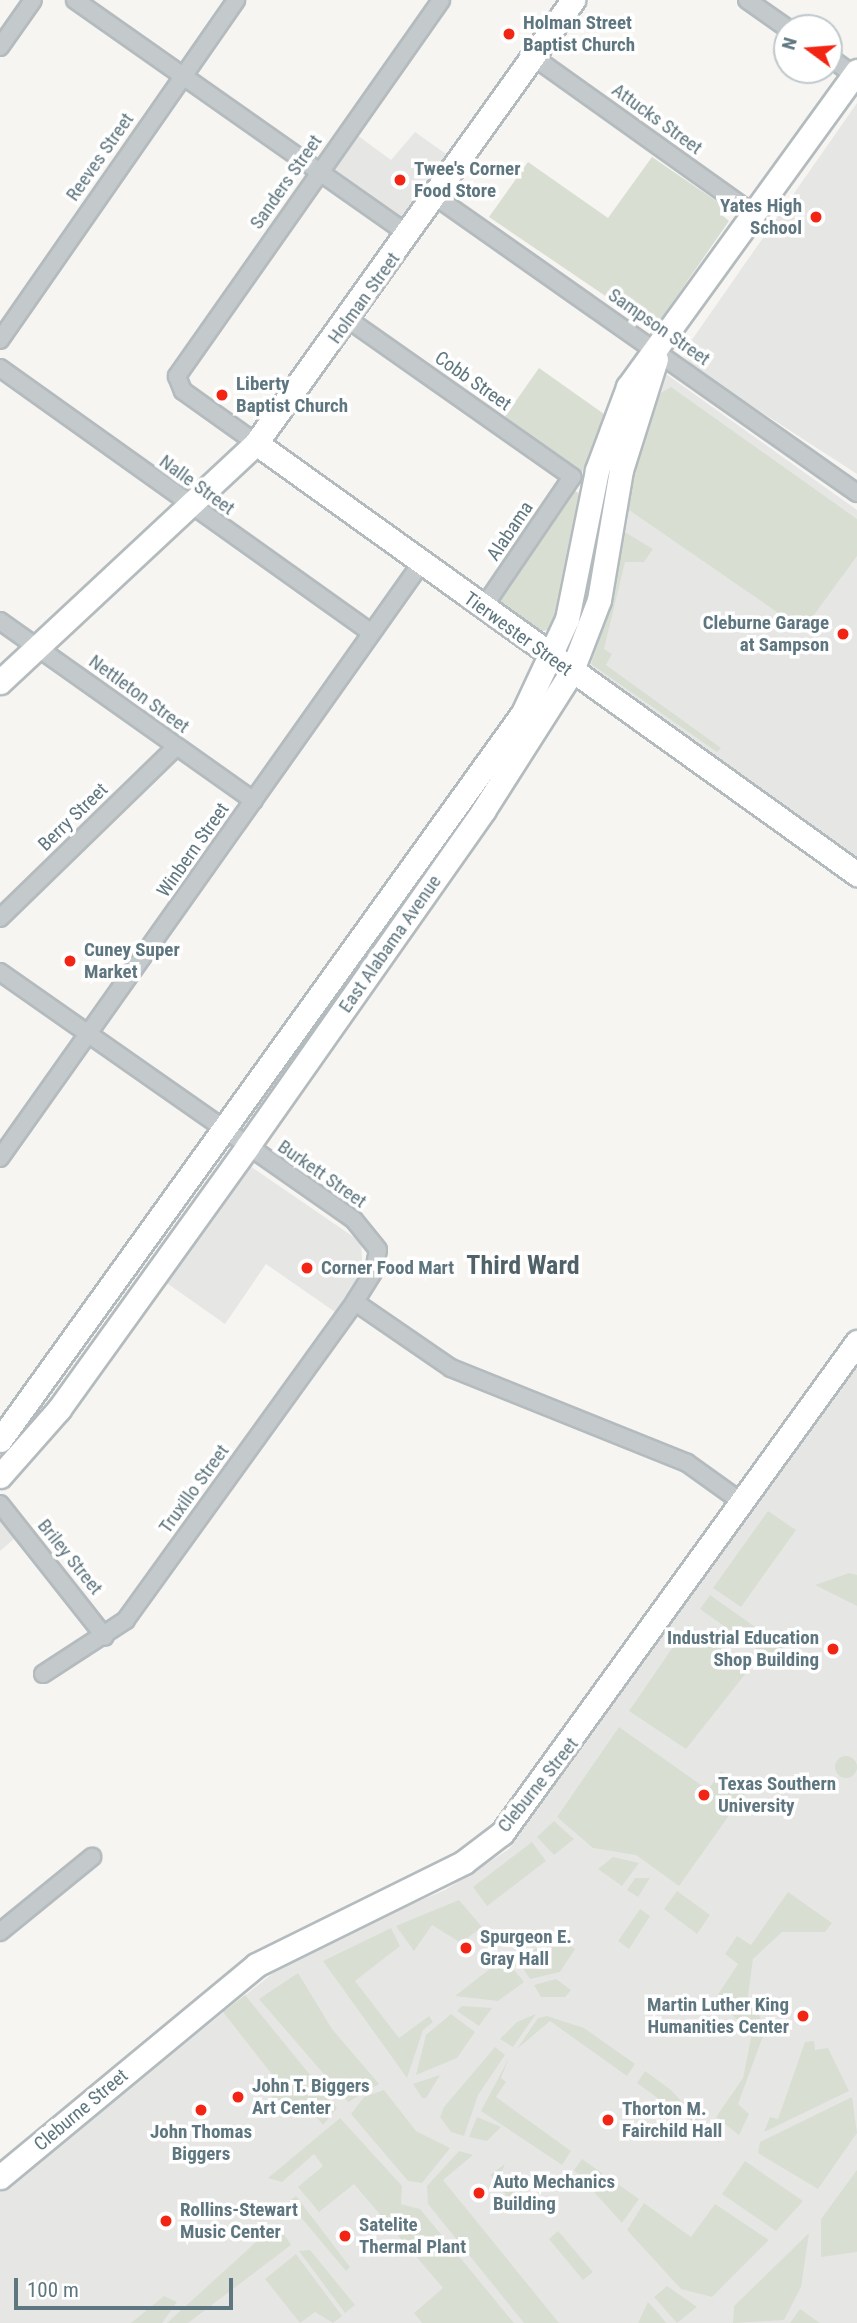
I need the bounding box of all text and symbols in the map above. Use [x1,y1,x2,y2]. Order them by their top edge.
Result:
place label: Holman Street Baptist Church [523,12,635,56]
north arrow [773,14,843,84]
marker: Holman Street Baptist Church [501,26,517,42]
text: N [777,35,802,52]
street label: Attucks Street [607,79,707,159]
street label: Reeves Street [61,109,139,205]
street label: Sanders Street [245,130,327,234]
place label: Twee's Corner Food Store [414,158,520,202]
marker: Twee's Corner Food Store [392,172,408,188]
place label: Yates High School [720,195,802,239]
marker: Yates High School [808,209,824,225]
street label: Holman Street [323,248,405,348]
street label: Sampson Street [604,284,714,370]
street label: Cobb Street [430,346,516,416]
place label: Liberty Baptist Church [236,373,348,417]
marker: Liberty Baptist Church [214,387,230,403]
street label: Nalle Street [155,450,239,520]
street label: Alabama [482,497,538,565]
street label: Tierwester Street [459,587,577,681]
place label: Cleburne Garage at Sampson [703,612,829,656]
marker: Cleburne Garage at Sampson [835,626,851,642]
street label: Nettleton Street [84,650,194,738]
street label: Berry Street [33,778,113,856]
street label: Winbern Street [152,798,234,902]
street label: East Alabama Avenue [334,871,446,1017]
place label: Cuney Super Market [84,939,180,983]
marker: Cuney Super Market [62,953,78,969]
street label: Burkett Street [273,1135,371,1213]
district label: Third Ward [466,1250,580,1282]
place label: Corner Food Mart [321,1257,454,1279]
marker: Corner Food Mart [299,1260,315,1276]
street label: Truxillo Street [154,1440,234,1538]
street label: Briley Street [33,1515,107,1599]
place label: Industrial Education Shop Building [667,1627,819,1671]
marker: Industrial Education Shop Building [825,1641,841,1657]
street label: Cleburne Street [493,1733,583,1837]
place label: Texas Southern University [718,1773,836,1817]
marker: Texas Southern University [696,1787,712,1803]
place label: Spurgeon E. Gray Hall [480,1926,572,1970]
marker: Spurgeon E. Gray Hall [458,1940,474,1956]
place label: Martin Luther King Humanities Center [647,1994,789,2038]
marker: Martin Luther King Humanities Center [795,2008,811,2024]
street label: Cleburne Street [29,2064,133,2156]
place label: John T. Biggers Art Center [252,2075,370,2119]
marker: John T. Biggers Art Center [230,2089,246,2105]
place label: Thorton M. Fairchild Hall [622,2098,722,2142]
marker: John Thomas Biggers [193,2102,209,2118]
marker: Thorton M. Fairchild Hall [600,2112,616,2128]
place label: John Thomas Biggers [150,2121,252,2165]
place label: Auto Mechanics Building [493,2171,615,2215]
marker: Auto Mechanics Building [471,2185,487,2201]
place label: Rollins-Stewart Music Center [180,2199,298,2243]
marker: Rollins-Stewart Music Center [158,2213,174,2229]
place label: Satelite Thermal Plant [359,2214,466,2258]
marker: Satelite Thermal Plant [337,2228,353,2244]
scale bar [18,2264,236,2308]
text: 100 m [27,2278,79,2302]

